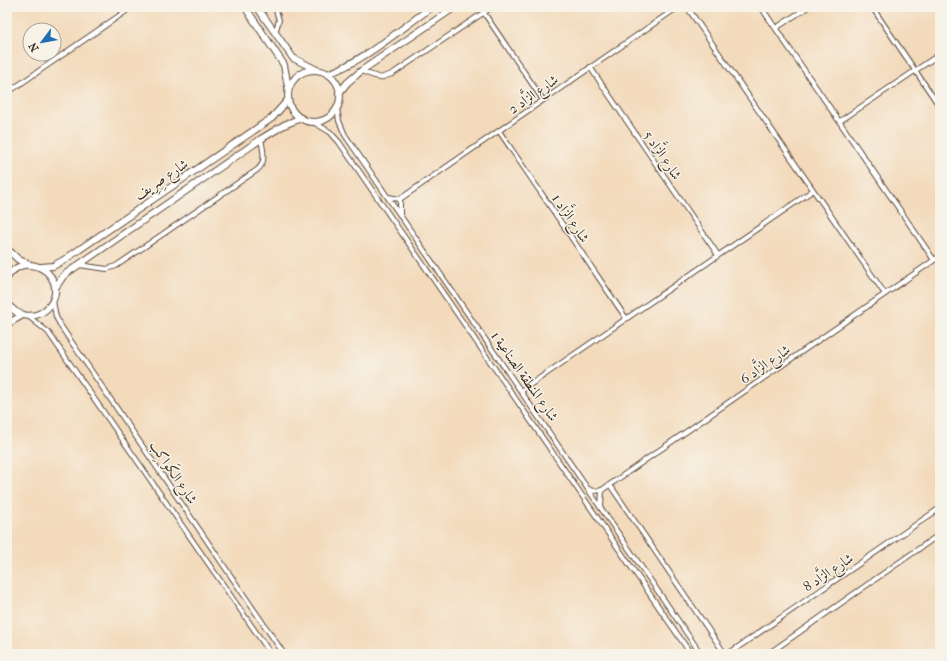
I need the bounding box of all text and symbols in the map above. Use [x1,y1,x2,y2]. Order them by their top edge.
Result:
north arrow [22,22,62,62]
text: N [26,40,42,54]
street label: شارع الزَّاد 2 [503,68,563,120]
street label: شارع الزَّاد 5 [637,125,688,185]
street label: شارع صِرِيف [131,155,193,206]
street label: شارع الزَّاد 1 [546,189,596,247]
street label: شارع المنطقة الصناعية 1 [485,328,562,426]
street label: شارع الزَّاد 6 [735,338,795,390]
street label: شارع الكَواكِب [144,436,203,509]
street label: شارع الزَّاد 8 [798,546,858,598]

